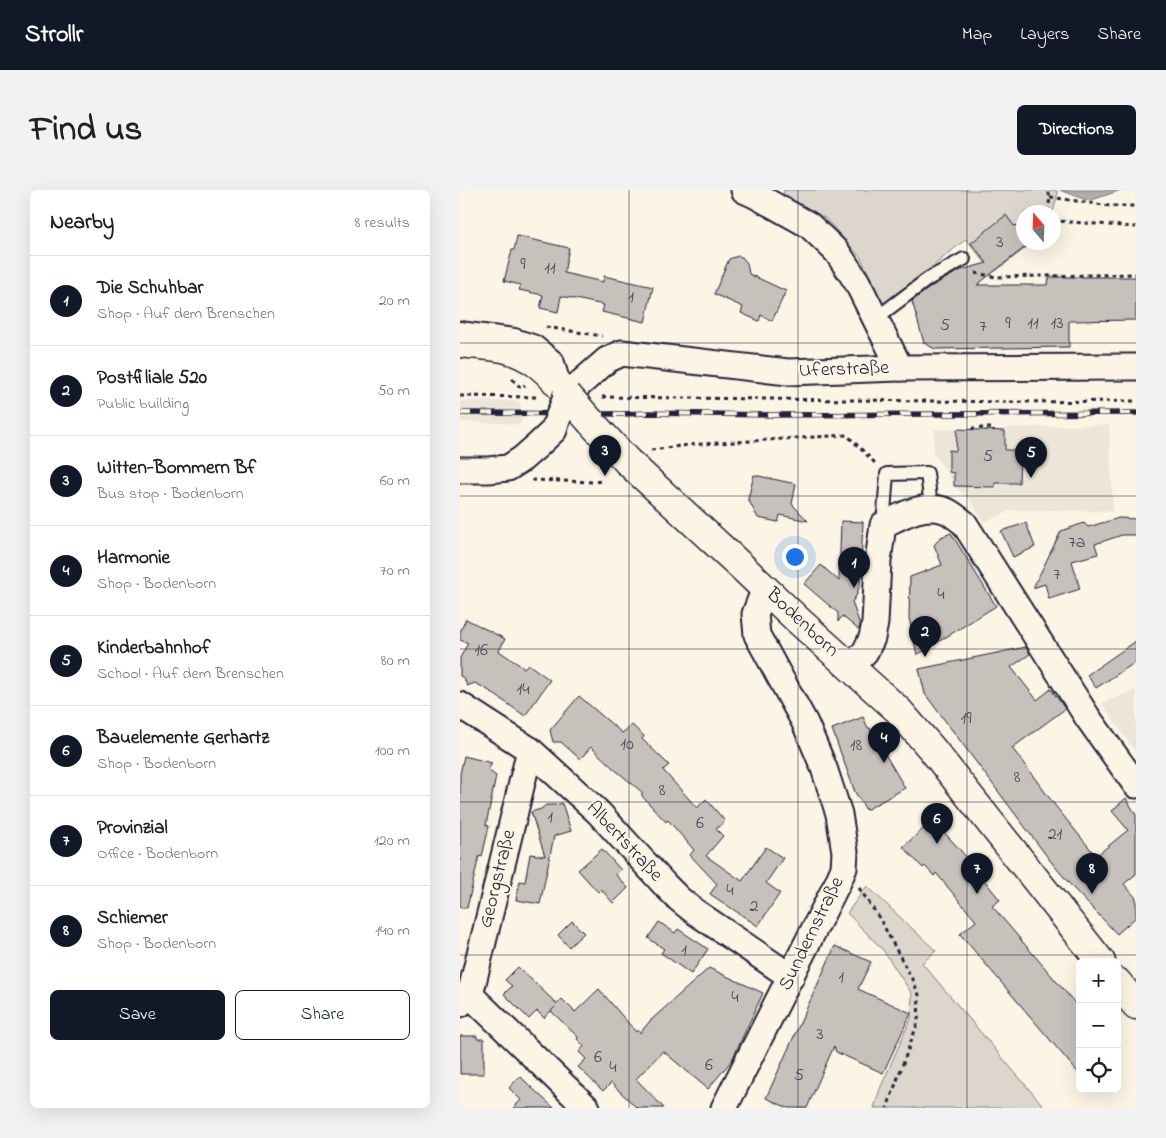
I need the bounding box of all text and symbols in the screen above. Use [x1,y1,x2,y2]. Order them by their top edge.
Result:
text: Strollr [25,18,83,53]
text: Map [962,22,992,48]
text: Layers [1020,22,1070,48]
text: Share [1098,22,1141,48]
text: Find us [30,105,142,156]
button: Directions [1017,105,1136,155]
north arrow [1016,205,1061,250]
text: Nearby [50,208,114,238]
text: 8 results [354,211,410,235]
house number: 3 [996,230,1004,256]
house number: 9 [520,252,526,278]
house number: 11 [544,256,556,282]
text: Die Schuhbar [97,275,203,302]
house number: 1 [628,285,634,311]
text: 1 [63,289,69,313]
text: 20 m [379,289,410,313]
text: Shop · Auf dem Brenschen [97,302,275,326]
house number: 9 [1005,311,1011,337]
house number: 11 [1027,311,1039,337]
house number: 13 [1050,311,1064,337]
house number: 5 [940,313,950,339]
house number: 7 [979,314,987,340]
street label: Uferstraße [798,354,890,386]
text: Postfiliale 520 [97,365,207,392]
text: 2 [62,379,70,403]
text: 50 m [378,379,410,403]
text: Public building [97,392,189,416]
pin: 3 [589,435,621,476]
pin: 5 [1015,437,1047,478]
house number: 5 [983,444,993,470]
text: Witten-Bommern Bf [97,455,256,482]
text: 3 [63,469,69,493]
text: 60 m [380,469,410,493]
text: Bus stop · Bodenborn [97,482,244,506]
house number: 7a [1068,530,1086,556]
your location [782,544,808,570]
text: Harmonie [97,545,170,572]
pin: 1 [838,547,870,588]
text: 4 [63,559,69,583]
text: 70 m [380,559,410,583]
house number: 7 [1053,562,1061,588]
text: Shop · Bodenborn [97,572,216,596]
street label: Bodenborn [758,581,845,665]
house number: 4 [937,582,945,608]
pin: 2 [909,616,941,657]
text: Kinderbahnhof [97,635,211,662]
house number: 16 [474,638,488,664]
text: 5 [61,649,71,673]
text: 80 m [381,649,410,673]
text: School · Auf dem Brenschen [97,662,284,686]
house number: 14 [516,677,530,703]
house number: 19 [960,706,972,732]
pin: 4 [868,722,900,763]
text: Bauelemente Gerhartz [97,725,269,752]
house number: 10 [620,732,634,758]
house number: 18 [850,733,862,759]
text: 6 [62,739,70,763]
text: 100 m [375,739,410,763]
text: Shop · Bodenborn [97,752,216,776]
house number: 8 [1014,765,1021,791]
house number: 8 [659,778,666,804]
street label: Albertstraße [579,795,669,889]
pin: 6 [921,803,953,844]
house number: 1 [547,805,553,831]
house number: 6 [696,811,704,837]
text: Provinzial [97,815,168,842]
house number: 21 [1048,822,1063,848]
street label: Georgstraße [472,827,525,931]
text: 7 [63,829,69,853]
text: 120 m [374,829,410,853]
text: Office · Bodenborn [97,842,218,866]
pin: 7 [961,853,993,894]
pin: 8 [1076,853,1108,894]
street label: Sundernstraße [772,872,852,996]
house number: 4 [726,878,734,904]
house number: 2 [750,894,759,920]
text: Schiemer [97,905,168,932]
text: 8 [63,919,69,943]
text: 140 m [375,919,410,943]
text: Shop · Bodenborn [97,932,216,956]
house number: 1 [681,938,687,964]
map controls [1076,958,1121,1093]
button: + [1076,958,1121,1003]
house number: 1 [838,965,844,991]
house number: 4 [731,985,739,1011]
button: Save [50,990,225,1040]
button: Share [235,990,410,1040]
button: − [1076,1003,1121,1048]
house number: 3 [816,1022,824,1048]
house number: 6 [594,1045,602,1071]
button: locate [1076,1048,1121,1093]
house number: 6 [705,1053,713,1079]
house number: 4 [609,1055,617,1081]
house number: 5 [794,1063,804,1089]

